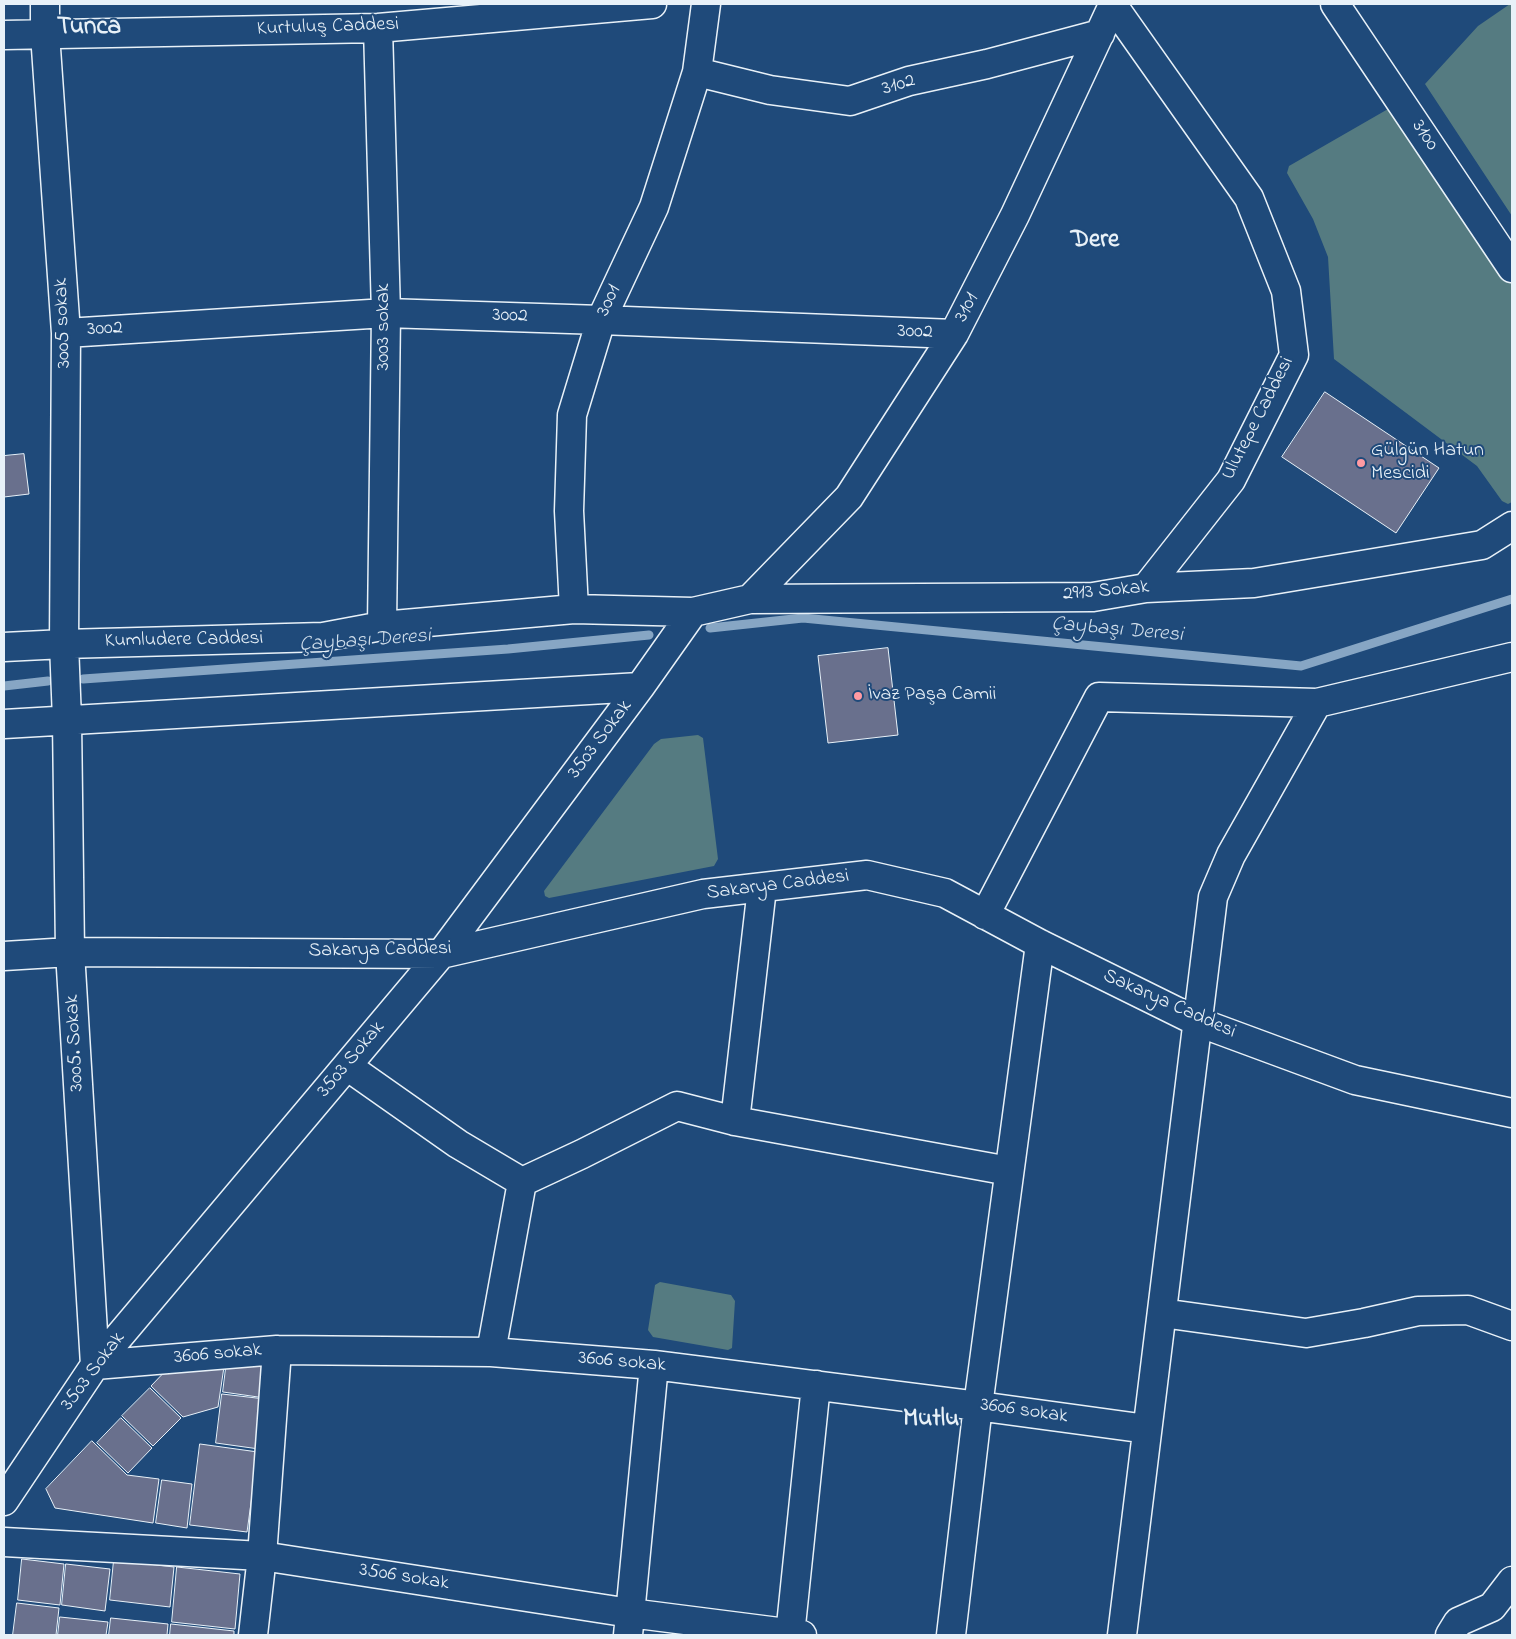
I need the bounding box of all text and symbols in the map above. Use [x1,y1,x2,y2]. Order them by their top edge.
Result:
district label: Tunca [57,14,121,44]
street label: Kurtuluş Caddesi [256,14,400,42]
street label: 3102 [880,70,918,102]
street label: 3100 [1405,116,1443,156]
district label: Dere [1071,227,1119,257]
street label: 3005 sokak [50,277,78,369]
street label: 3001 [593,282,627,320]
street label: 3003 sokak [373,283,397,371]
street label: 3101 [951,289,985,327]
street label: 3002 [492,304,528,330]
street label: 3002 [87,317,123,343]
street label: 3002 [897,320,933,346]
street label: Ulutepe Caddesi [1218,353,1300,485]
place label: Gülgün Hatun Mescidi [1371,440,1484,487]
marker: Gülgün Hatun Mescidi [1355,457,1367,469]
street label: 2913 Sokak [1062,576,1150,608]
water label: Çaybaşı Deresi [1050,613,1184,649]
water label: Çaybaşı Deresi [298,625,432,659]
street label: Kumludere Caddesi [104,628,264,654]
place label: İvaz Paşa Camii [868,684,996,708]
marker: İvaz Paşa Camii [852,690,864,702]
street label: 3503 Sokak [564,696,638,784]
street label: Sakarya Caddesi [705,865,851,907]
street label: Sakarya Caddesi [308,938,452,964]
street label: Sakarya Caddesi [1099,965,1239,1045]
street label: 3005. Sokak [61,994,91,1092]
street label: 3503 Sokak [313,1017,391,1103]
street label: 3503 Sokak [57,1328,131,1416]
street label: 3606 sokak [173,1339,263,1371]
street label: 3606 sokak [577,1347,667,1379]
street label: 3606 sokak [979,1394,1069,1430]
district label: Mutlu [903,1406,959,1436]
street label: 3506 sokak [357,1559,451,1597]

